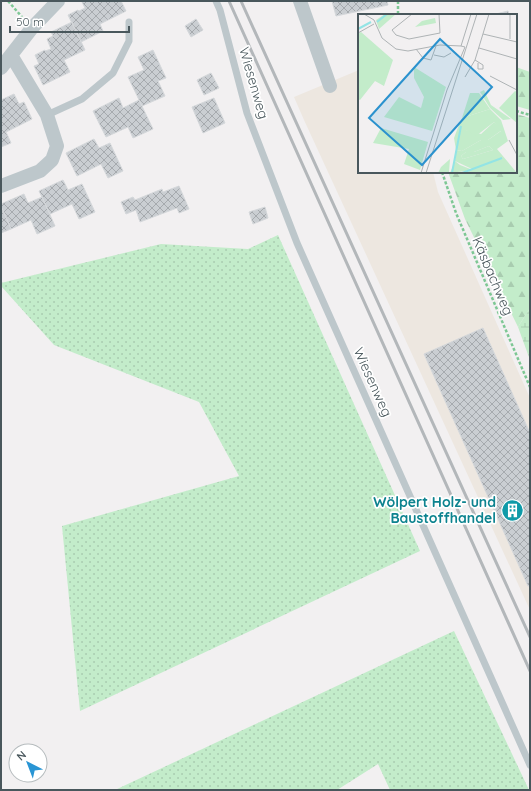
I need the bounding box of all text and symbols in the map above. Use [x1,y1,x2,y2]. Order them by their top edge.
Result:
scale bar [10,8,129,34]
text: 50 m [16,14,44,29]
inset map [358,14,517,173]
street label: Wiesenweg [235,45,273,121]
street label: Käsbachweg [468,234,518,318]
street label: Wiesenweg [350,344,396,420]
place label: Wölpert Holz- und Baustoffhandel [373,493,496,527]
building icon: Wölpert Holz- und Baustoffhandel [499,497,525,523]
north arrow [8,743,48,783]
text: N [14,748,29,763]

